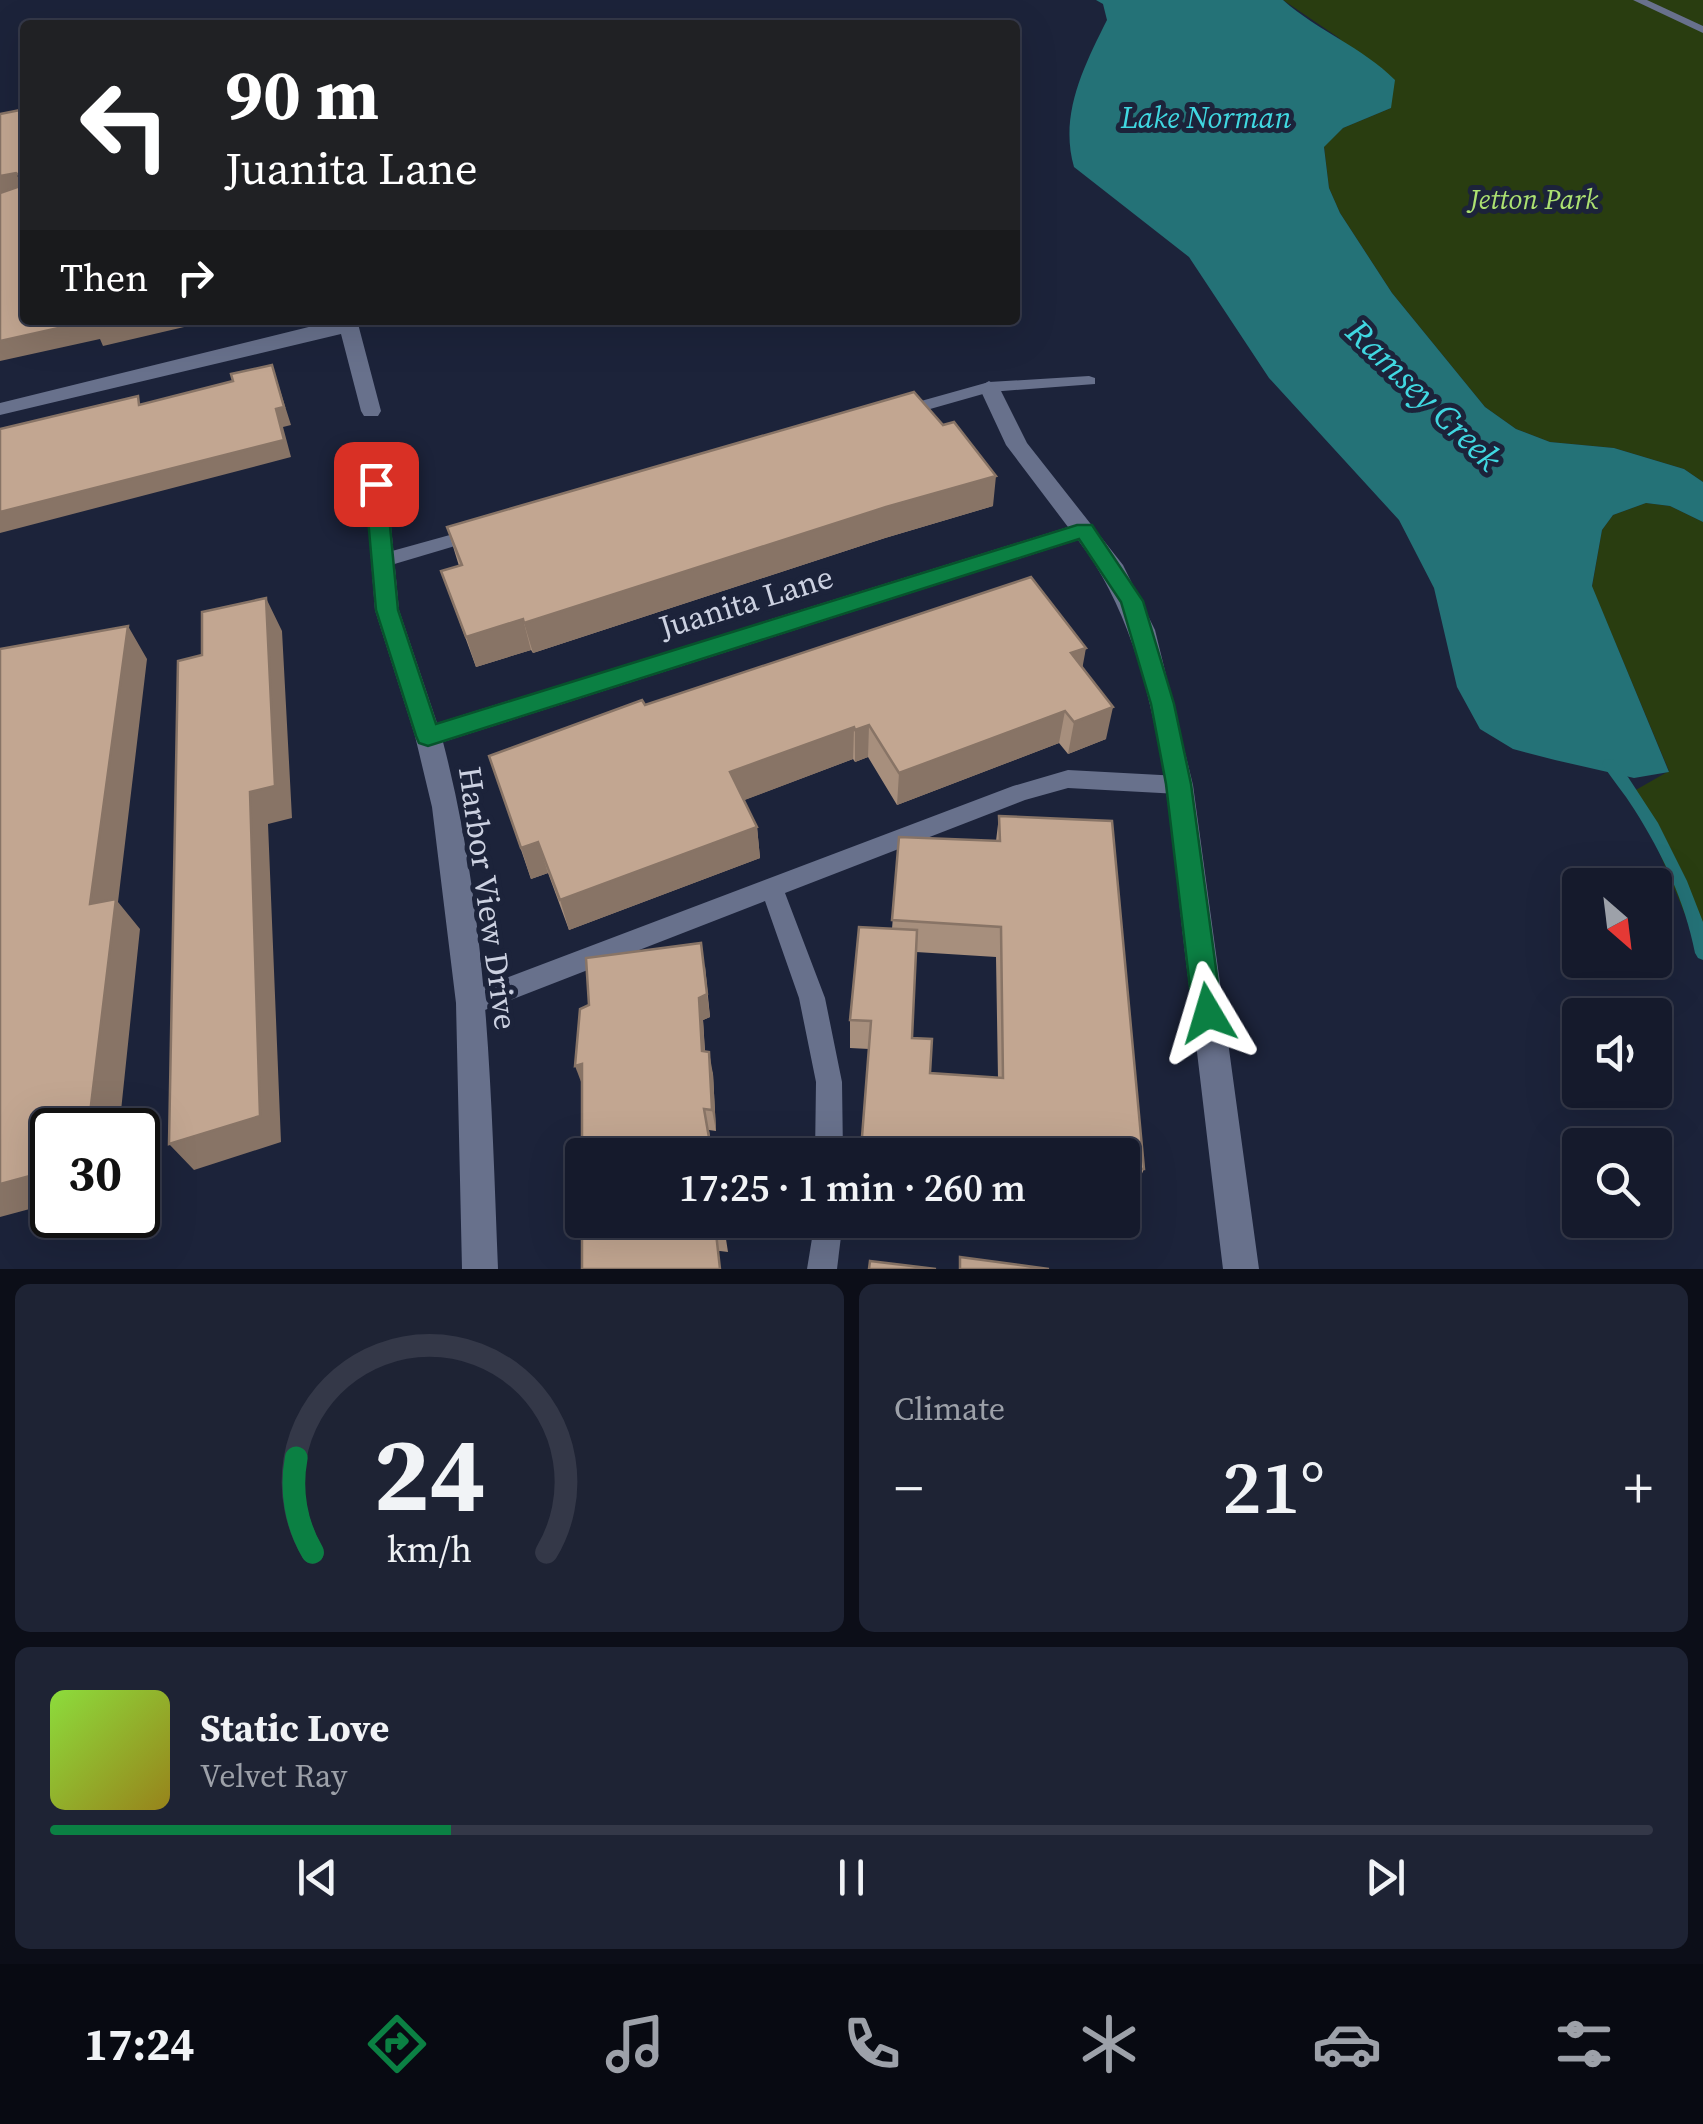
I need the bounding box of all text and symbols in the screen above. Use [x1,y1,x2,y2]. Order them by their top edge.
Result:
text: 90 m [225,46,379,142]
icon: left [60,60,190,190]
water label: Lake Norman [1120,97,1291,138]
text: Juanita Lane [225,137,478,199]
park label: Jetton Park [1466,180,1599,218]
icon: right [168,250,223,305]
text: Then [60,252,148,304]
water label: Ramsey Creek [1335,308,1513,482]
pin [334,442,419,527]
icon: arrive [349,457,404,512]
street label: Juanita Lane [653,555,838,650]
street label: Harbor View Drive [448,764,528,1032]
north arrow [1562,868,1672,978]
map controls [1562,868,1672,1238]
position arrow [1156,961,1260,1065]
button: sound [1562,998,1672,1108]
speed limit sign: 30 [30,1108,160,1238]
button: search [1562,1128,1672,1238]
text: 17:25 · 1 min · 260 m [679,1162,1026,1214]
text: Climate [894,1387,1005,1431]
text: 24 [373,1402,486,1545]
text: 21° [1222,1435,1325,1538]
text: − [894,1450,923,1525]
text: + [1624,1450,1653,1525]
text: km/h [387,1525,472,1574]
text: Static Love [200,1702,389,1754]
text: Velvet Ray [200,1754,347,1798]
icon: previous [290,1850,345,1905]
icon: pause [824,1850,879,1905]
icon: next [1358,1850,1413,1905]
icon: directions [362,2009,432,2079]
icon: music [600,2009,670,2079]
icon: phone [837,2009,907,2079]
icon: climate [1074,2009,1144,2079]
icon: car [1312,2009,1382,2079]
icon: filters [1549,2009,1619,2079]
text: 17:24 [84,2013,195,2075]

